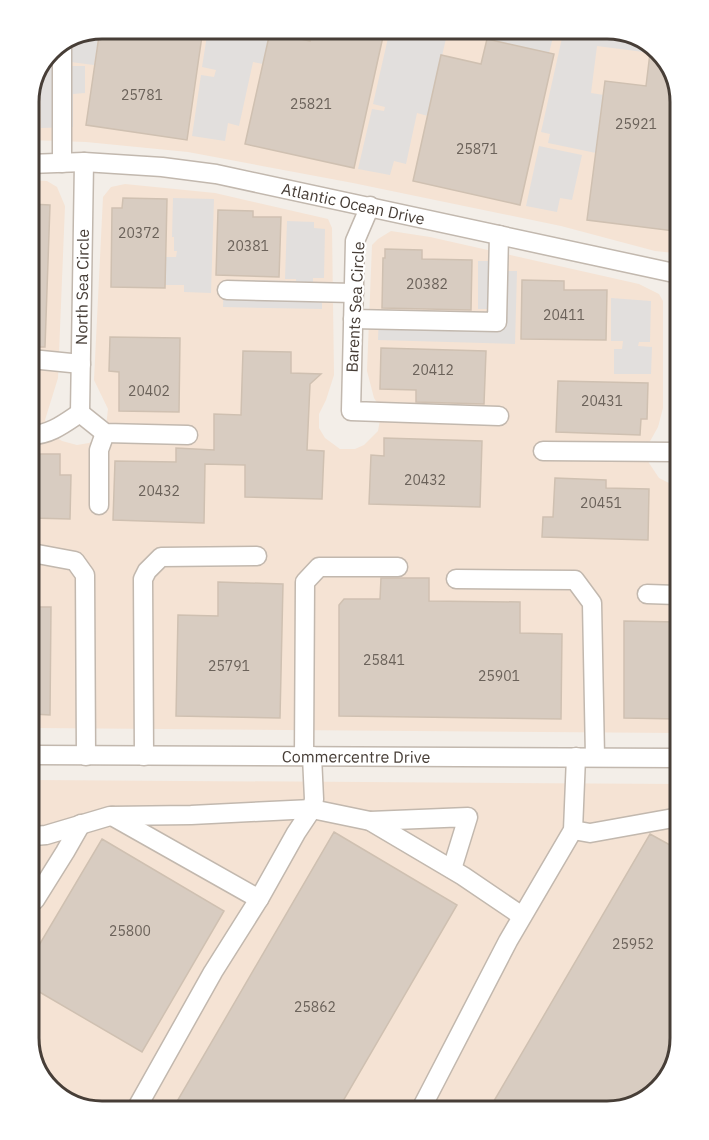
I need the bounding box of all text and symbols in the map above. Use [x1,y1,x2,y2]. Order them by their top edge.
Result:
house number: 25781 [121,86,163,104]
house number: 25821 [290,95,332,113]
house number: 25921 [615,115,657,133]
house number: 25871 [456,140,498,158]
street label: Atlantic Ocean Drive [280,178,427,229]
house number: 20372 [118,224,160,242]
street label: North Sea Circle [71,229,93,345]
house number: 20381 [227,237,269,255]
street label: Barents Sea Circle [342,241,368,373]
house number: 20382 [406,275,448,293]
house number: 20411 [543,306,585,324]
house number: 20412 [412,361,454,379]
house number: 20402 [128,382,170,400]
house number: 20431 [581,392,623,410]
house number: 20432 [404,471,446,489]
house number: 20432 [138,482,180,500]
house number: 20451 [580,494,622,512]
house number: 25841 [363,651,405,669]
house number: 25791 [208,657,250,675]
house number: 25901 [478,667,520,685]
street label: Commercentre Drive [282,746,430,767]
house number: 25800 [109,922,151,940]
house number: 25952 [612,935,654,953]
house number: 25862 [294,998,336,1016]

